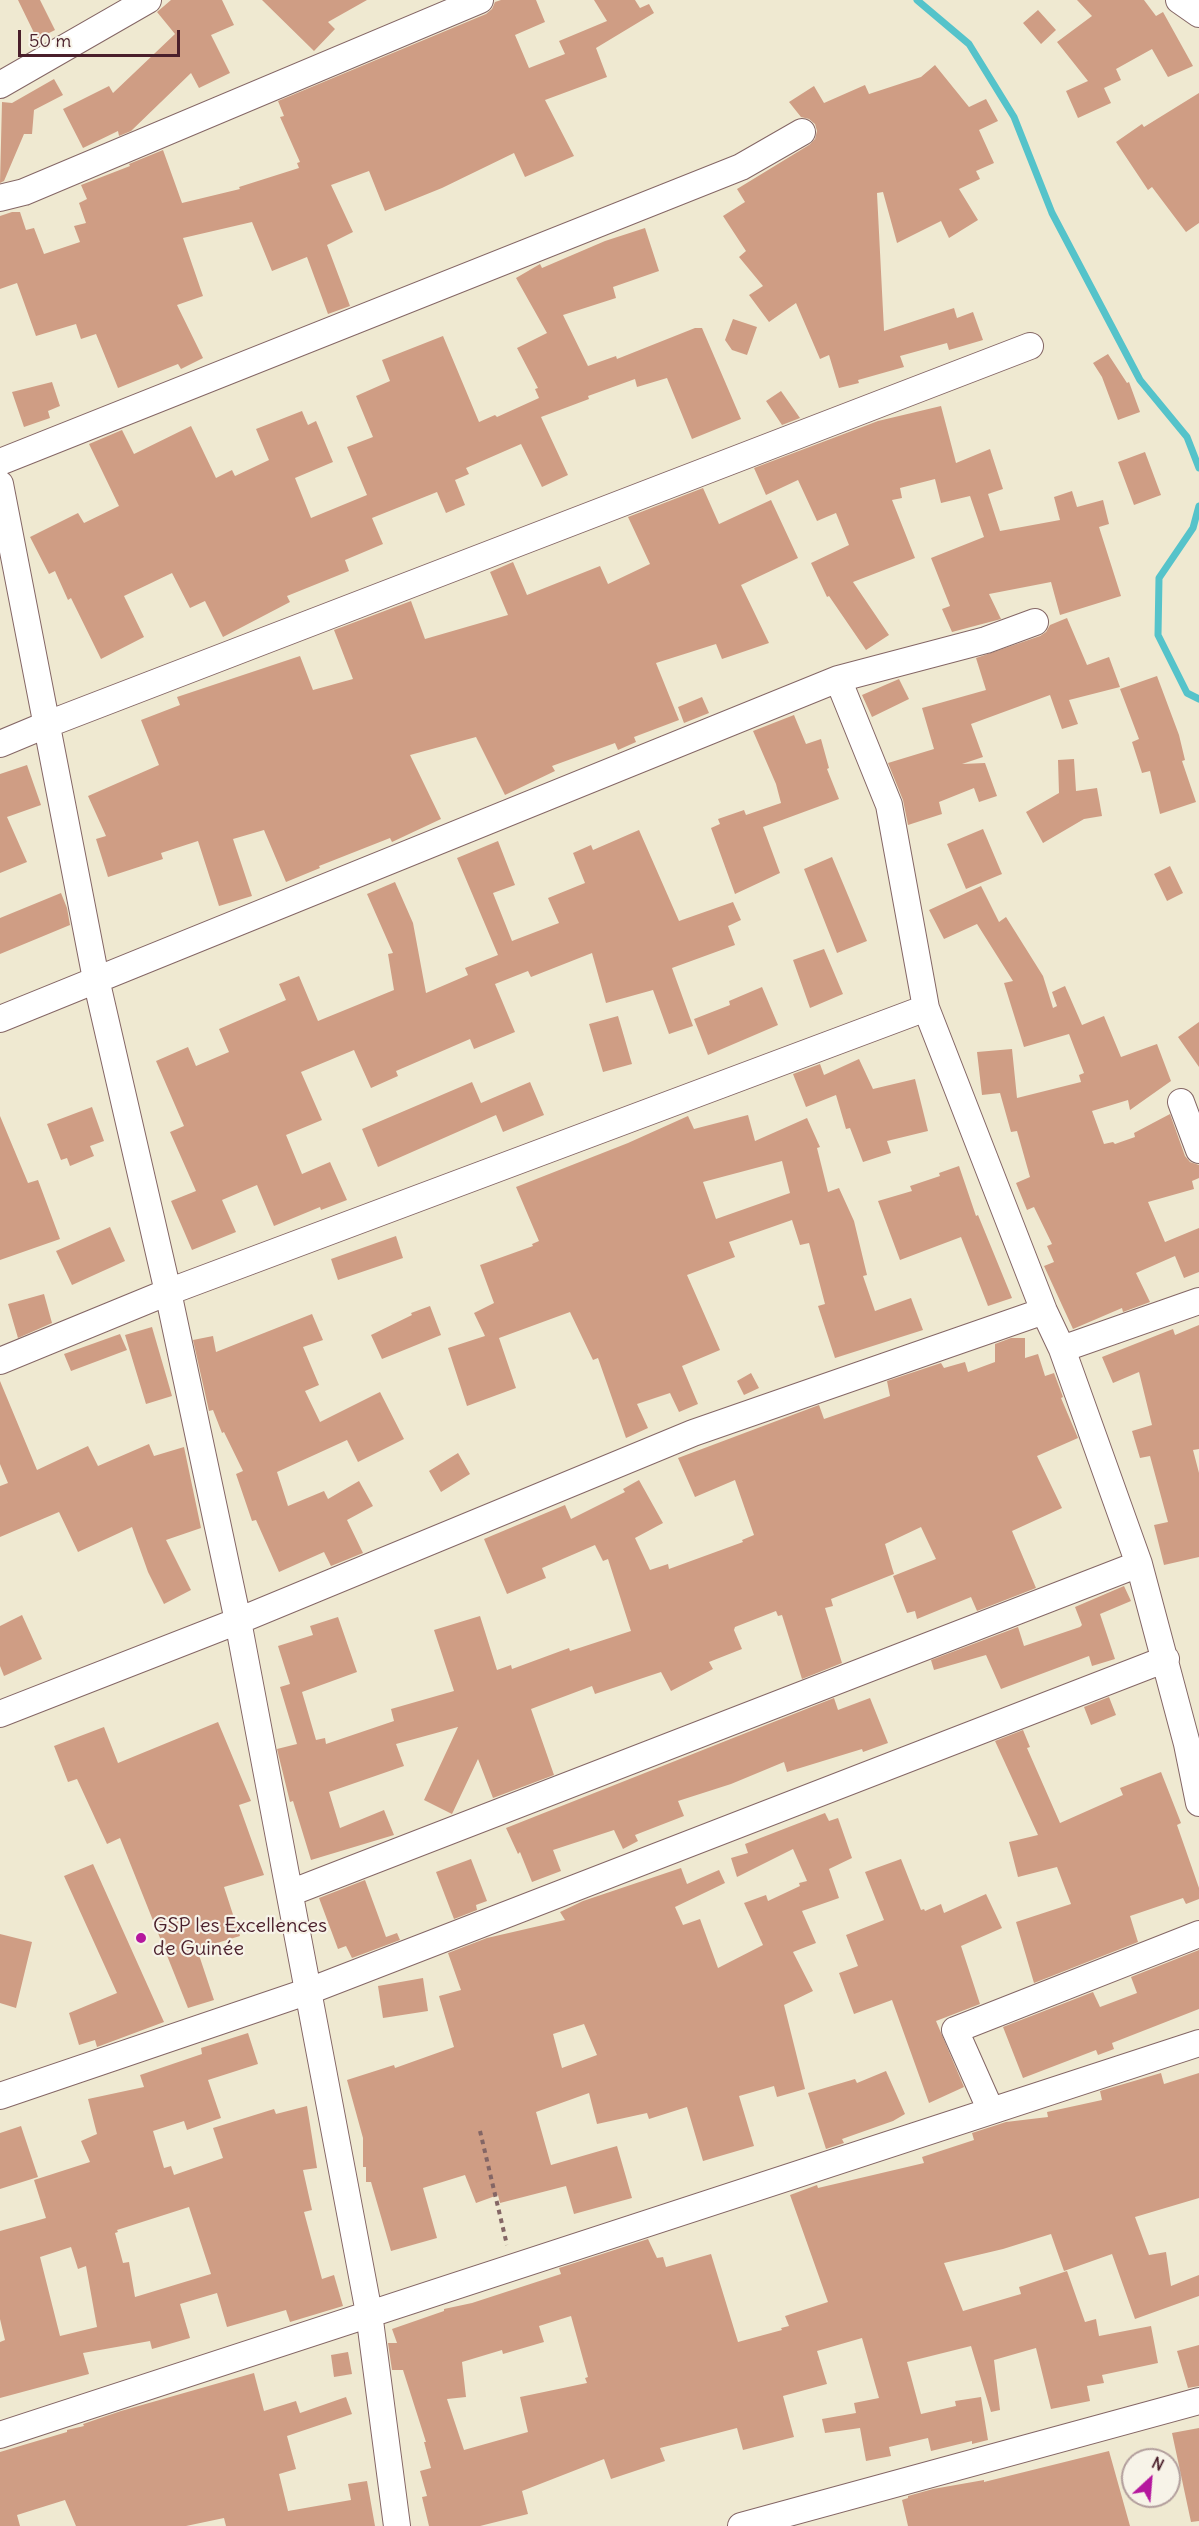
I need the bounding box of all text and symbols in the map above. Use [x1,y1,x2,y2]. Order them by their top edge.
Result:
scale bar [21,18,183,56]
text: 50 m [29,29,71,52]
place label: GSP les Excellences de Guinée [153,1914,327,1961]
marker: GSP les Excellences de Guinée [134,1931,148,1945]
north arrow [1121,2448,1181,2508]
text: N [1149,2452,1167,2475]

